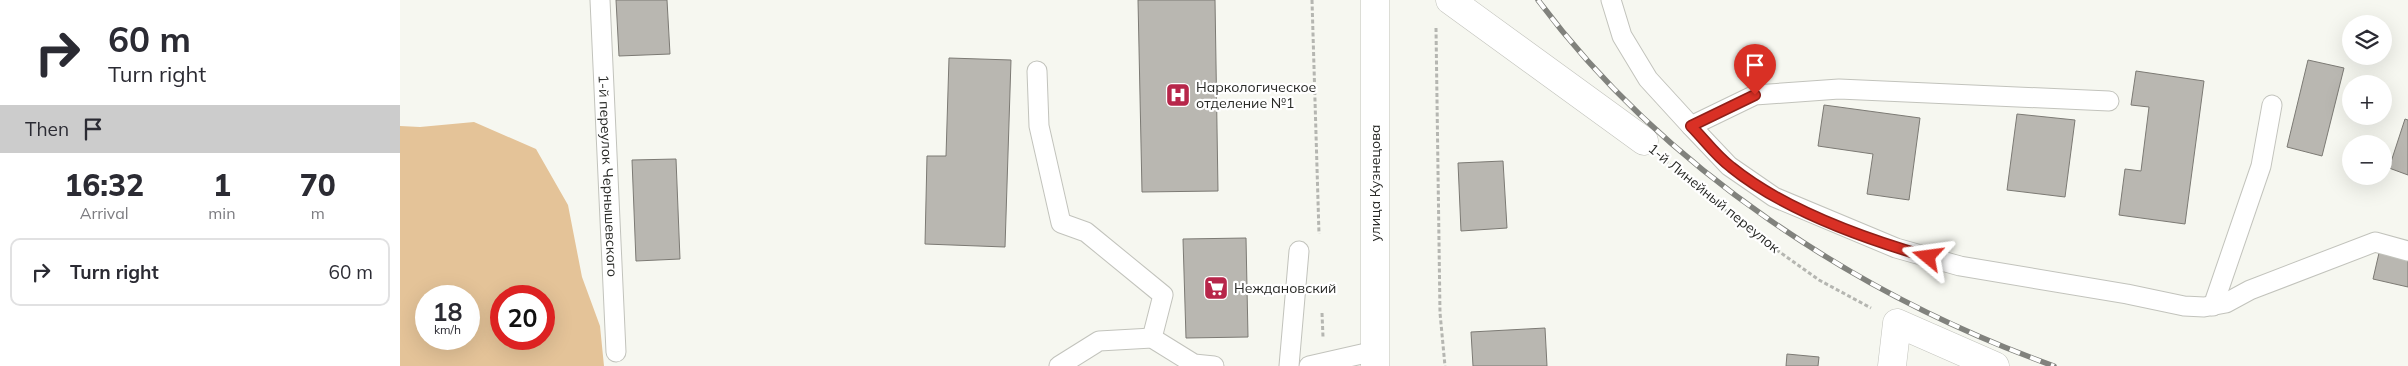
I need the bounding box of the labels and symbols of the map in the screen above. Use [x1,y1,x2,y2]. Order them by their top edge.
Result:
pin [1734,44,1776,95]
street label: 1-й переулок Чернышевского [594,74,622,277]
place label: Наркологическое отделение №1 [1196,78,1317,112]
hospital icon: Наркологическое отделение №1 [1165,82,1191,108]
street label: улица Кузнецова [1366,124,1384,242]
street label: 1-й Линейный переулок [1645,139,1784,257]
position arrow [1901,230,1953,282]
supermarket icon: Неждановский [1203,275,1229,301]
place label: Неждановский [1234,279,1336,297]
speed limit sign: 20 [490,285,555,350]

